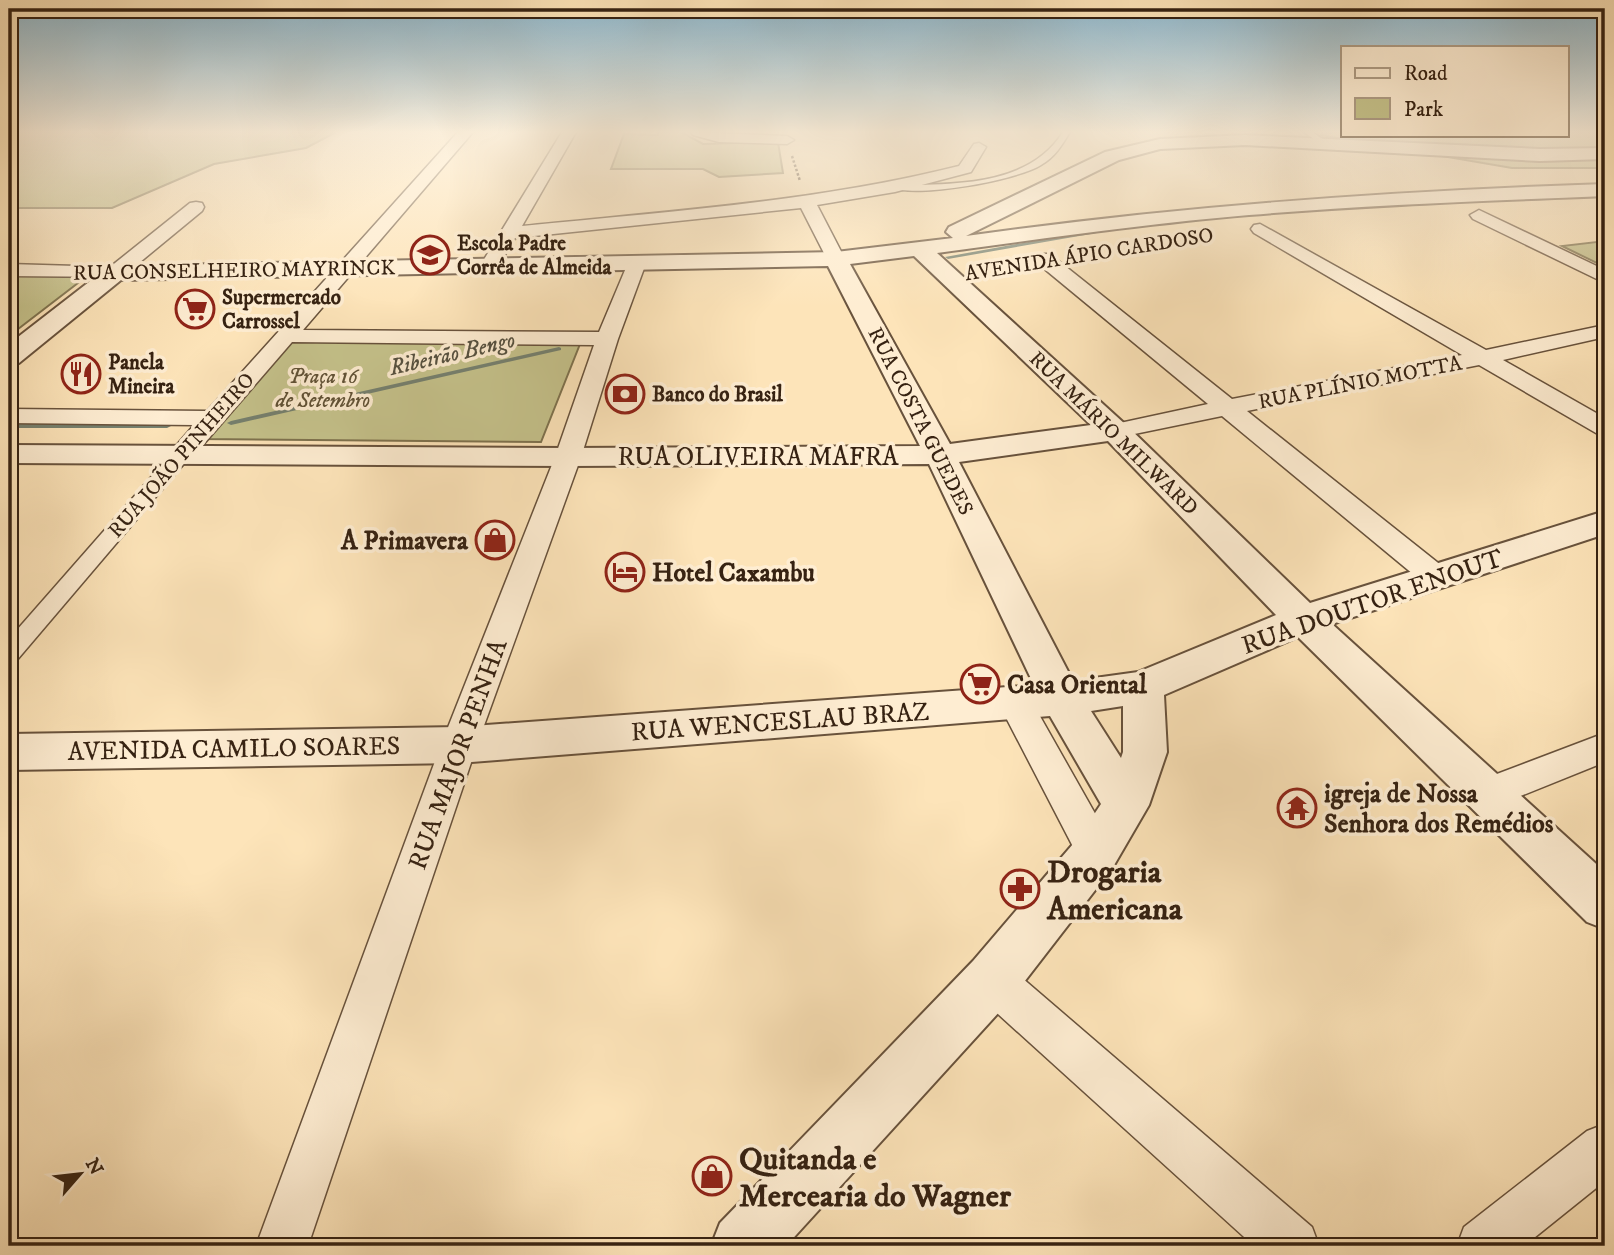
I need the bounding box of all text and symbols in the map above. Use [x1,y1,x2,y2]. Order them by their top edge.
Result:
legend [1341,46,1568,136]
text: Road [1404,61,1448,87]
text: Park [1404,97,1444,123]
street label: AVENIDA ÁPIO CARDOSO [963,221,1215,287]
place label: Escola Padre Corrêa de Almeida [457,231,613,281]
school or university icon: Escola Padre Corrêa de Almeida [409,234,451,276]
street label: RUA CONSELHEIRO MAYRINCK [73,255,396,287]
place label: Supermercado Carrossel [222,285,341,335]
supermarket icon: Supermercado Carrossel [174,288,216,330]
street label: RUA COSTA GUEDES [861,323,979,520]
water label: Ribeirão Bengo [385,326,518,383]
street label: RUA MÁRIO MILWARD [1023,345,1205,521]
street label: RUA PLÍNIO MOTTA [1256,348,1465,416]
place label: Panela Mineira [108,350,175,400]
restaurant icon: Panela Mineira [60,353,102,395]
park label: Praça 16 de Setembro [275,364,370,414]
street label: RUA JOÃO PINHEIRO [101,366,261,544]
bank icon: Banco do Brasil [604,373,646,415]
place label: Banco do Brasil [652,382,783,408]
street label: RUA OLIVEIRA MAFRA [617,441,899,474]
shop icon: A Primavera [474,519,516,561]
place label: A Primavera [340,525,469,558]
street label: RUA DOUTOR ENOUT [1237,542,1508,663]
hotel icon: Hotel Caxambu [604,551,646,593]
place label: Hotel Caxambu [652,557,815,590]
street label: RUA MAJOR PENHA [401,634,516,874]
supermarket icon: Casa Oriental [959,663,1001,705]
place label: Casa Oriental [1007,669,1148,702]
street label: RUA WENCESLAU BRAZ [630,696,930,749]
street label: AVENIDA CAMILO SOARES [67,730,401,769]
place label: igreja de Nossa Senhora dos Remédios [1324,778,1554,841]
temple icon: igreja de Nossa Senhora dos Remédios [1276,787,1318,829]
place label: Drogaria Americana [1046,853,1183,930]
pharmacy icon: Drogaria Americana [999,868,1041,910]
north arrow [46,1140,116,1210]
place label: Quitanda e Mercearia do Wagner [739,1140,1012,1217]
text: N [80,1154,108,1179]
shop icon: Quitanda e Mercearia do Wagner [691,1155,733,1197]

